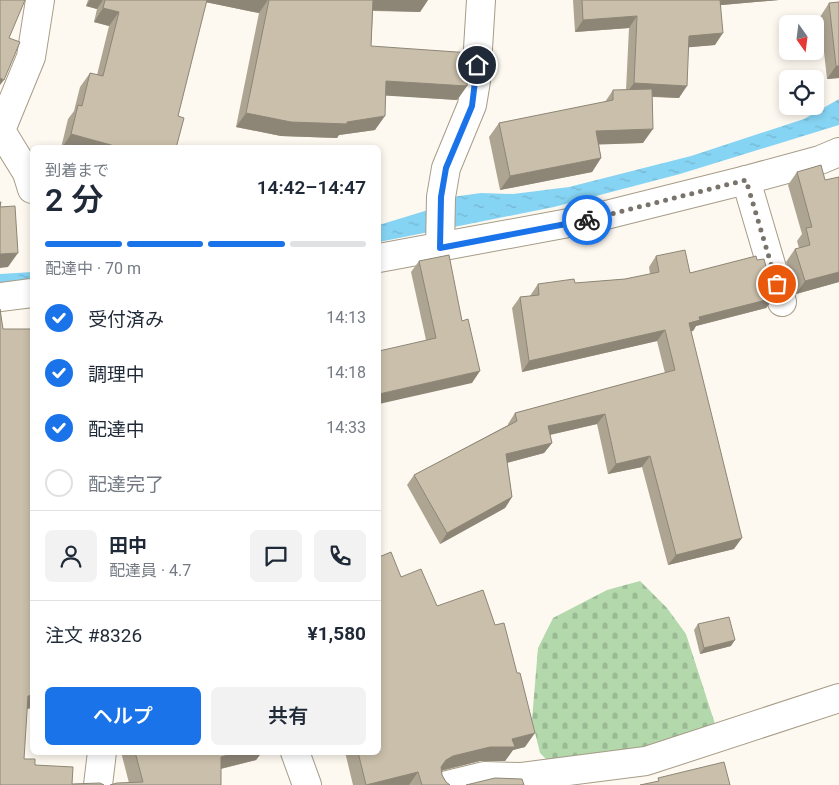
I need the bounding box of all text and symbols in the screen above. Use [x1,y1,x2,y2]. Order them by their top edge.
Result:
north arrow [779,15,824,60]
map controls [779,15,824,115]
pin [456,44,498,86]
icon: home [463,51,491,79]
button: locate [779,70,824,115]
text: 到着まで [45,161,109,180]
text: 14:42–14:47 [257,176,366,199]
text: 2 分 [45,181,103,219]
courier [562,195,612,245]
icon: bike [573,206,601,234]
text: 配達中 · 70 m [45,259,141,278]
pin [756,263,798,305]
icon: bag [763,270,791,298]
icon: check [45,304,73,332]
text: 受付済み [88,308,164,331]
text: 14:13 [326,308,366,327]
icon: check [45,359,73,387]
text: 調理中 [88,363,145,386]
text: 14:18 [326,363,366,382]
icon: check [45,414,73,442]
text: 配達中 [88,418,145,441]
text: 14:33 [326,418,366,437]
text: 配達完了 [88,473,164,496]
button: person [45,530,97,582]
button: chat [250,530,302,582]
button: phone [314,530,366,582]
text: 田中 [109,534,147,557]
text: 配達員 · 4.7 [109,561,191,580]
text: ¥1,580 [308,622,366,645]
text: 注文 #8326 [45,624,142,647]
button: ヘルプ [45,687,201,745]
button: 共有 [211,687,366,745]

